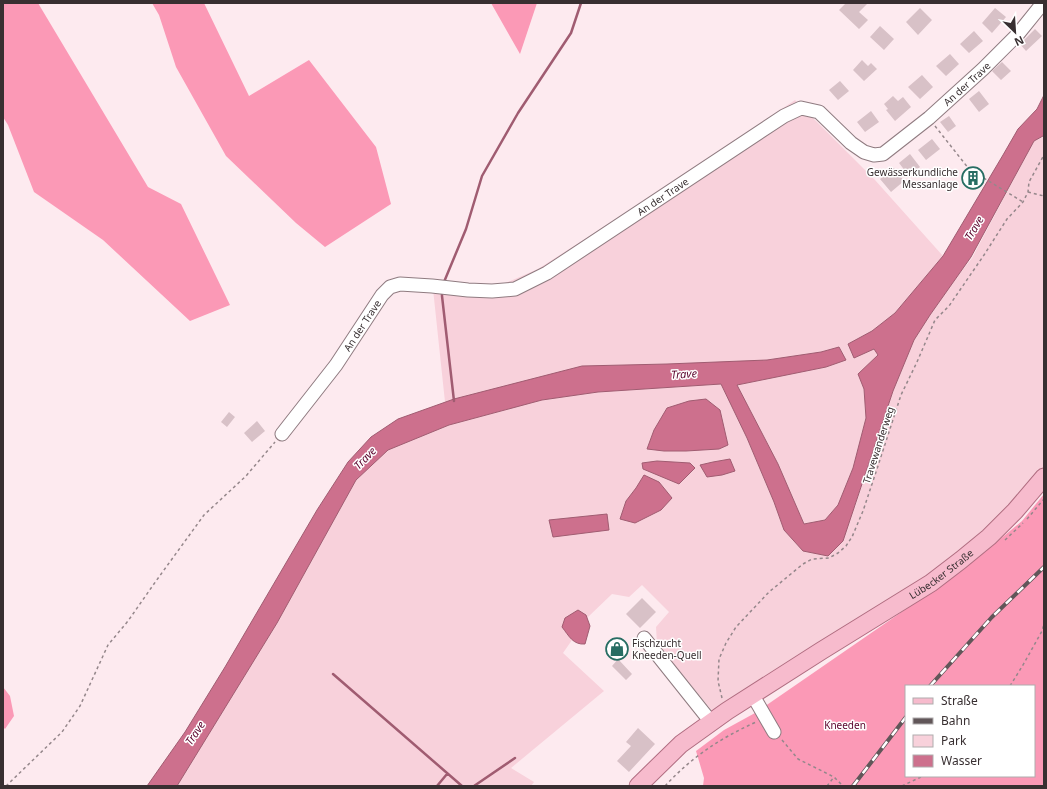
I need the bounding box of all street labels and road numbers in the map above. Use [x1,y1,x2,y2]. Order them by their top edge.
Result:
street label: An der Trave [940,58,994,109]
street label: An der Trave [634,174,691,219]
street label: An der Trave [340,297,384,354]
street label: Travewanderweg [859,405,897,485]
street label: Lübecker Straße [906,546,976,602]

